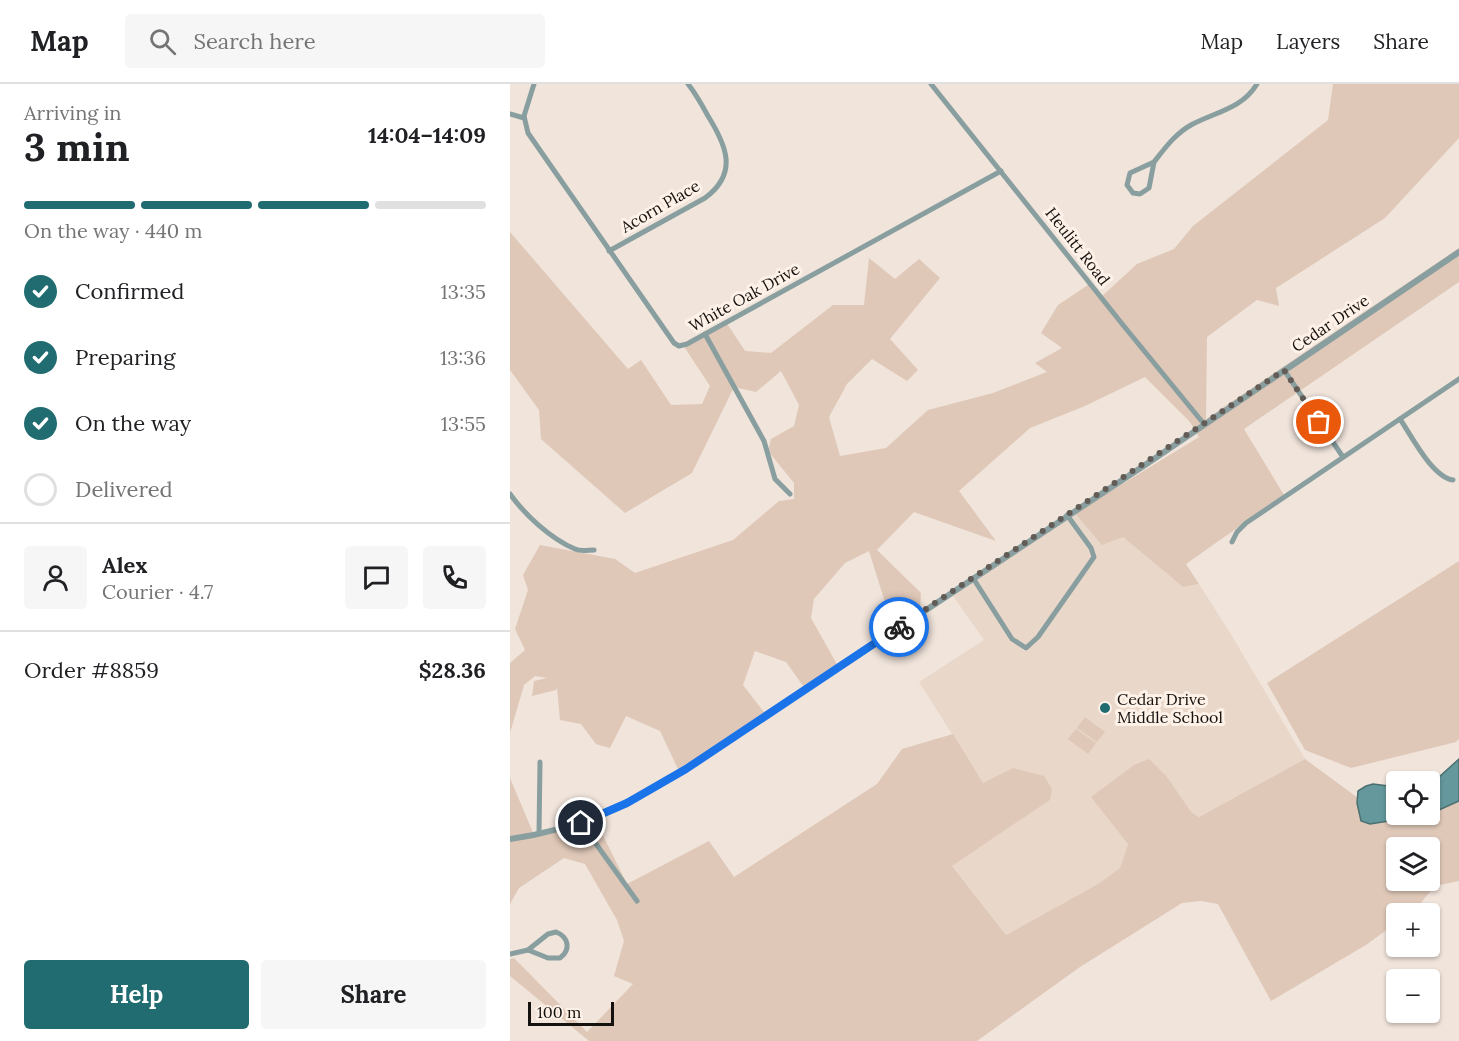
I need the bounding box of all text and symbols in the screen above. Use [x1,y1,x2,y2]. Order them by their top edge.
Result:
search box [125,14,545,68]
text: Map [30,23,89,59]
icon: search [146,25,179,58]
text: Search here [194,27,316,55]
text: Map [1200,28,1243,55]
text: Layers [1276,28,1340,55]
text: Share [1373,28,1429,55]
text: Arriving in [24,100,121,125]
text: 14:04–14:09 [368,121,486,149]
text: 3 min [24,122,130,172]
street label: Acorn Place [616,175,703,237]
street label: Heulitt Road [1041,203,1115,289]
text: On the way · 440 m [24,218,202,243]
street label: White Oak Drive [685,258,803,336]
icon: check [24,275,57,308]
text: Confirmed [75,277,184,305]
text: 13:35 [441,279,486,304]
street label: Cedar Drive [1288,290,1373,356]
icon: check [24,341,57,374]
text: Preparing [75,343,175,371]
text: 13:36 [440,345,486,370]
pin [1293,396,1344,447]
icon: bag [1302,405,1335,438]
icon: check [24,407,57,440]
text: On the way [75,409,191,437]
text: 13:55 [441,411,486,436]
text: Delivered [75,475,173,503]
button: person [24,546,87,609]
button: chat [345,546,408,609]
button: phone [423,546,486,609]
text: Alex [102,551,147,579]
text: Courier · 4.7 [102,579,213,604]
courier [869,597,929,657]
icon: bike [883,611,916,644]
text: Order #8859 [24,656,159,684]
text: $28.36 [419,656,486,684]
place label: Cedar Drive Middle School [1117,689,1223,727]
marker: Cedar Drive Middle School [1098,701,1112,715]
map controls [1386,771,1440,1023]
button: locate [1386,771,1440,825]
pin [555,797,606,848]
icon: home [564,806,597,839]
button: layers [1386,837,1440,891]
button: + [1386,903,1440,957]
button: Help [24,960,249,1029]
button: Share [261,960,486,1029]
button: − [1386,969,1440,1023]
scale bar [528,999,614,1026]
text: 100 m [537,1002,581,1022]

